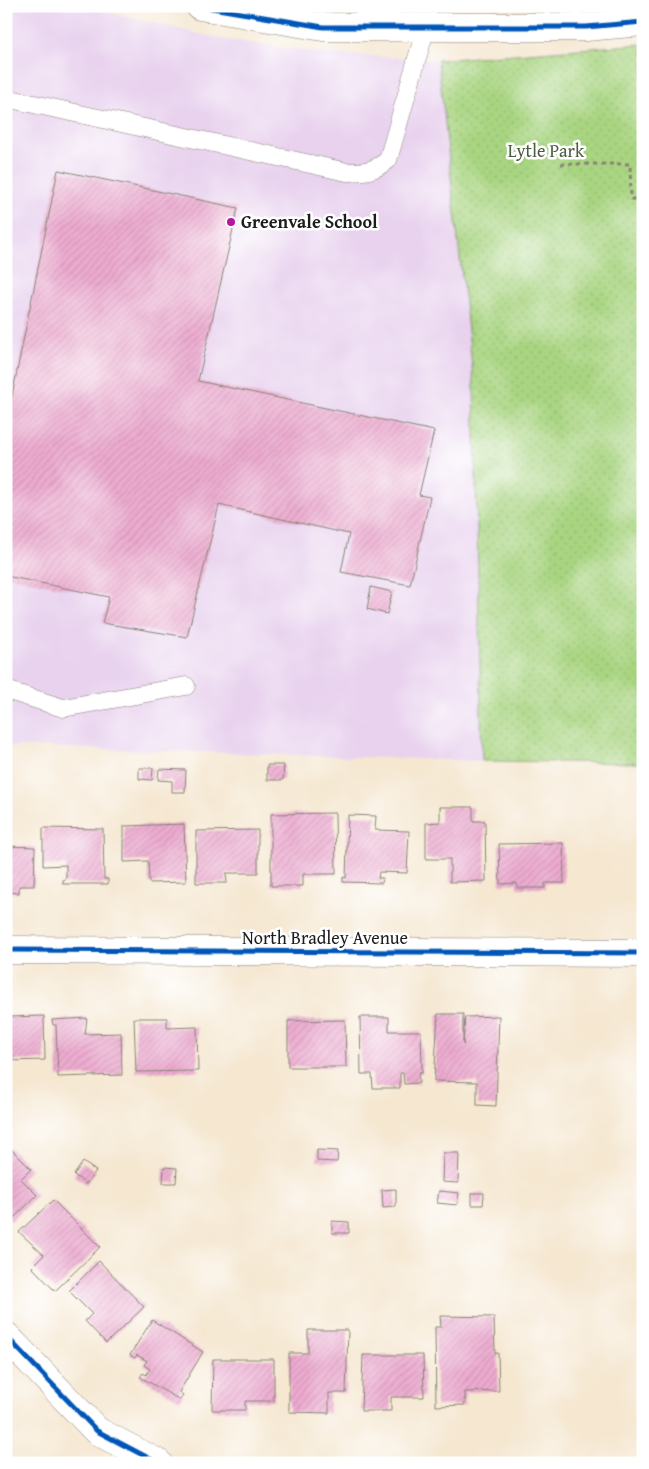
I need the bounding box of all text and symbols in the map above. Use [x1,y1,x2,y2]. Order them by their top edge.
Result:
park label: Lytle Park [508,137,585,164]
place label: Greenvale School [241,208,378,235]
marker: Greenvale School [225,216,237,228]
street label: North Bradley Avenue [242,924,408,951]

